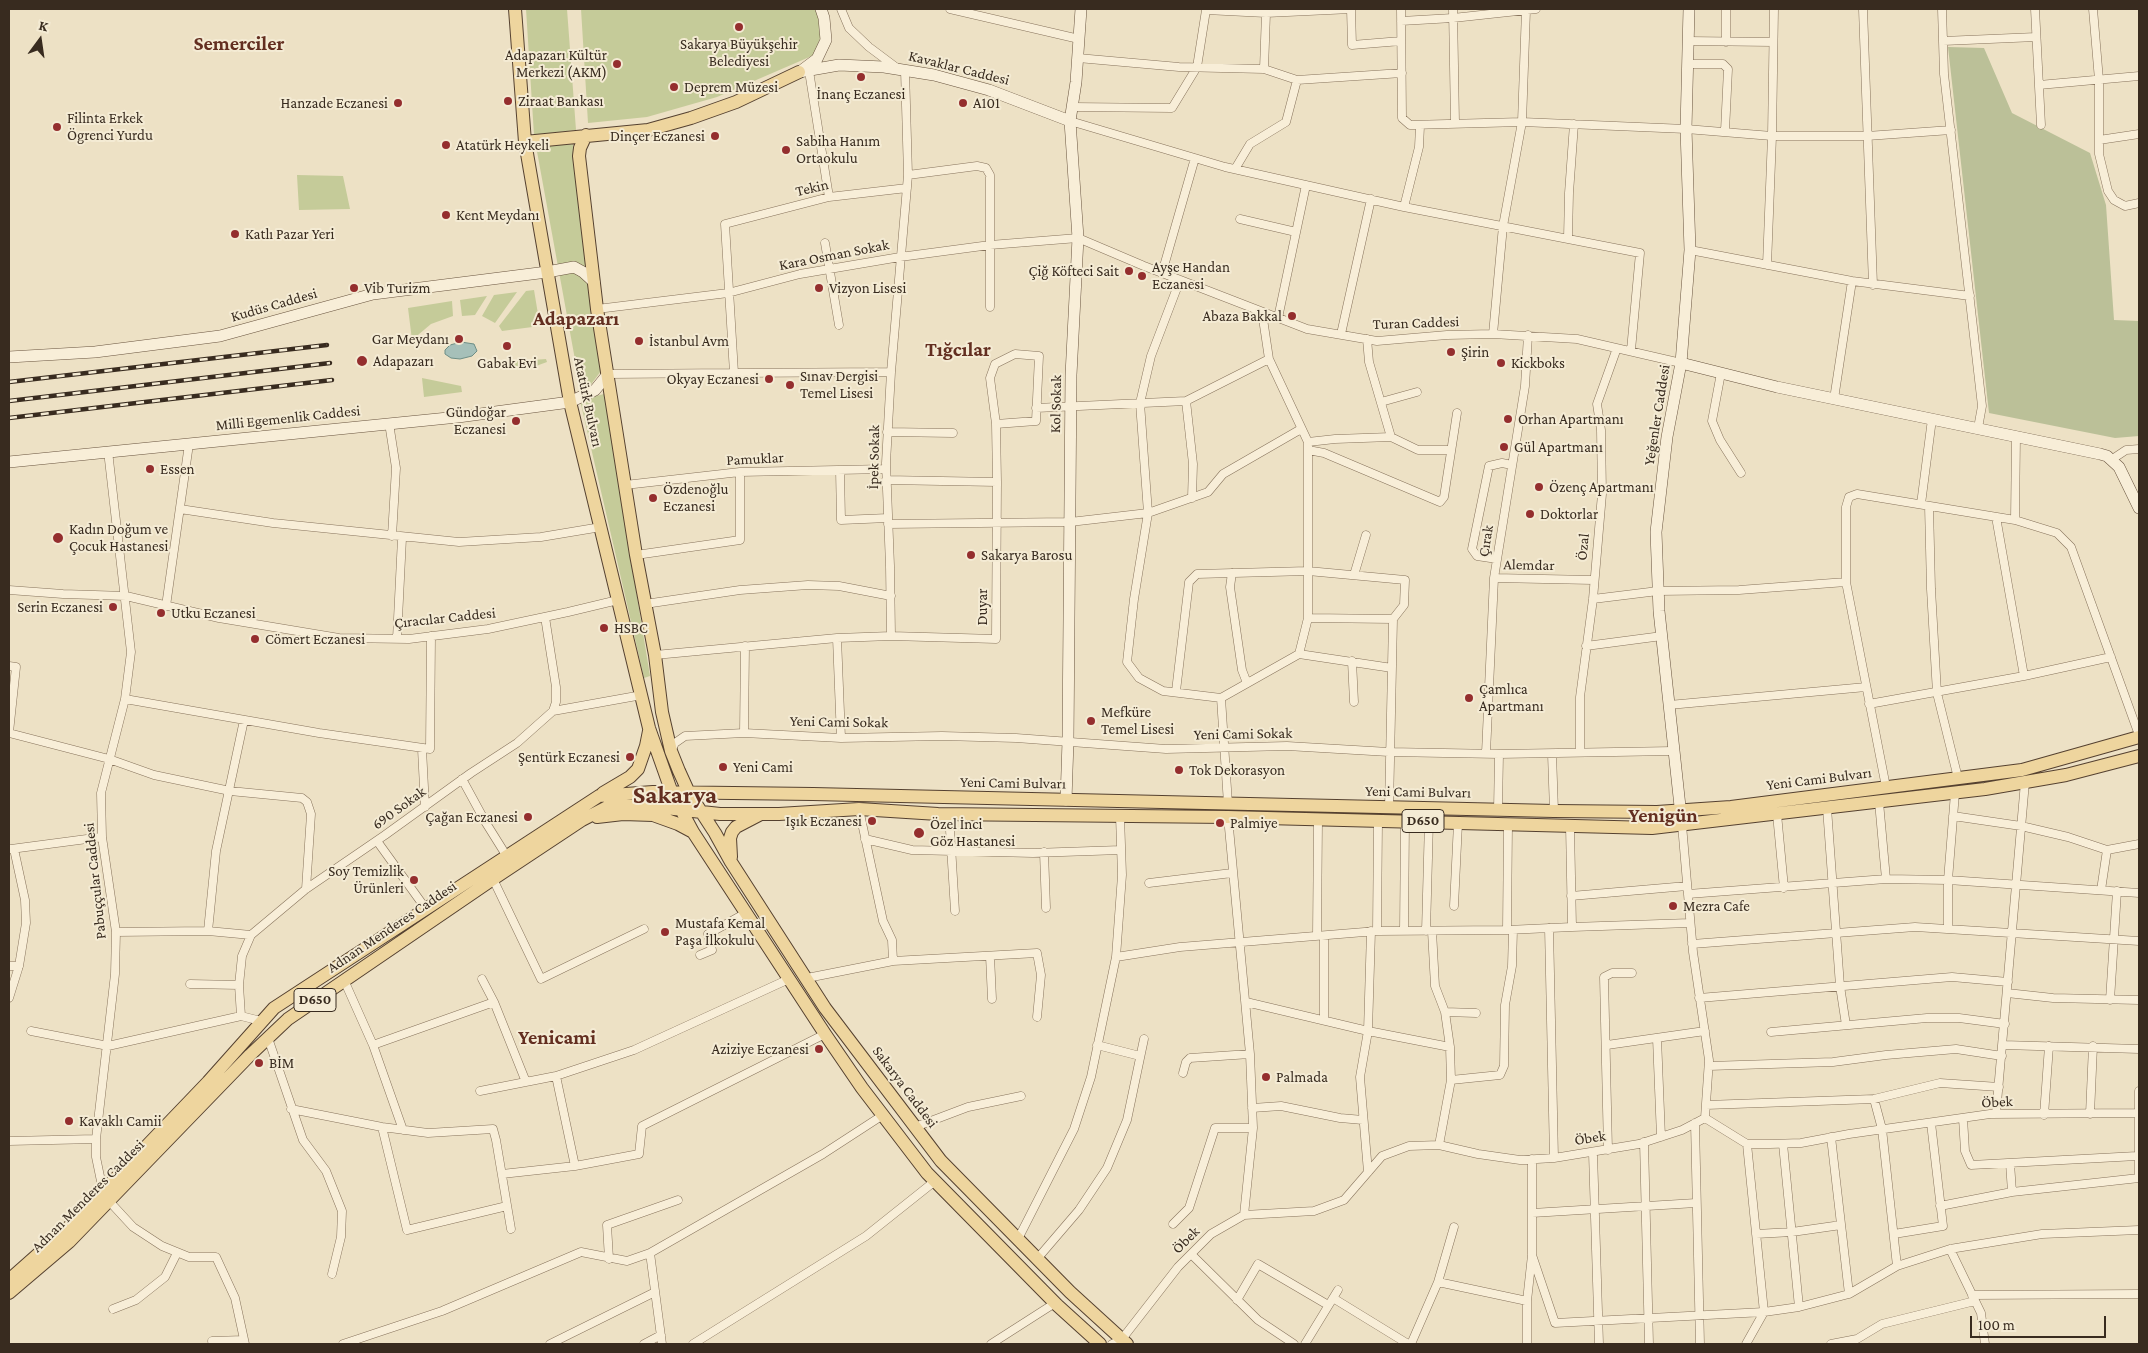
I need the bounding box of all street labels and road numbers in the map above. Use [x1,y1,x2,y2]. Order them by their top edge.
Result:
street label: Kavaklar Caddesi [907,47,1011,89]
street label: Tekin [794,175,830,201]
street label: Kara Osman Sokak [777,236,891,274]
street label: Kudüs Caddesi [229,284,319,326]
street label: Turan Caddesi [1372,312,1460,334]
street label: Atatürk Bulvarı [570,355,606,449]
street label: Yeğenler Caddesi [1640,363,1674,467]
street label: Kol Sokak [1046,375,1066,433]
street label: Milli Egemenlik Caddesi [215,401,361,435]
street label: İpek Sokak [864,425,884,489]
street label: Pamuklar [726,449,784,469]
street label: Çırak [1475,524,1497,558]
street label: Özal [1573,532,1593,562]
street label: Alemdar [1503,556,1555,574]
street label: Duyar [973,588,991,626]
street label: Çıracılar Caddesi [393,604,497,632]
street label: Yeni Cami Sokak [790,712,888,732]
street label: Yeni Cami Sokak [1194,724,1292,744]
street label: Yeni Cami Bulvarı [1765,764,1873,794]
street label: Yeni Cami Bulvarı [960,773,1066,793]
street label: Yeni Cami Bulvarı [1365,782,1471,802]
street label: 690 Sokak [369,783,429,833]
road number: D650 [1402,809,1444,832]
street label: Pabuççular Caddesi [80,822,110,940]
street label: Adnan Menderes Caddesi [324,877,460,977]
road number: D650 [294,988,336,1012]
street label: Sakarya Caddesi [868,1043,942,1131]
street label: Öbek [1981,1092,2013,1112]
street label: Öbek [1573,1127,1607,1149]
street label: Adnan Menderes Caddesi [28,1136,148,1256]
street label: Öbek [1168,1222,1204,1258]

